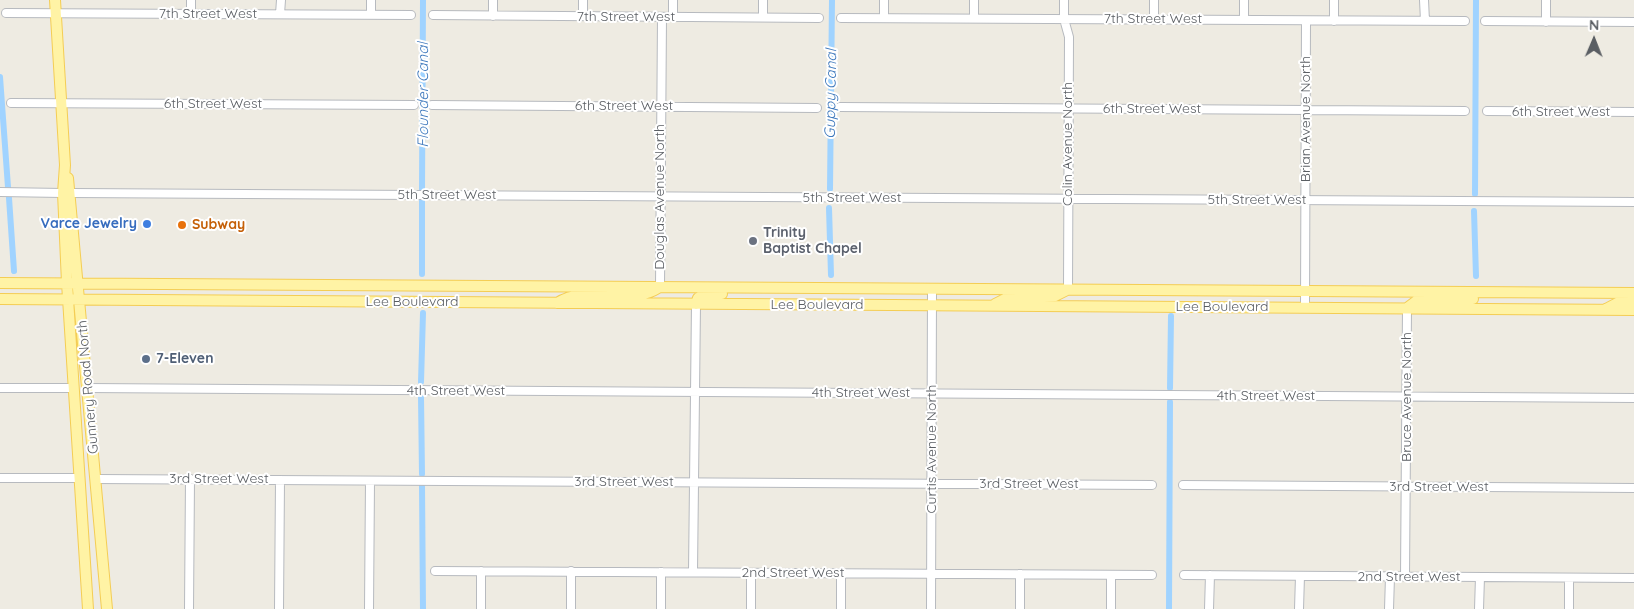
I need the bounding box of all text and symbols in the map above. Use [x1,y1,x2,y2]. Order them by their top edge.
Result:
street label: 7th Street West [159,6,257,22]
street label: 7th Street West [577,9,675,25]
street label: 7th Street West [1104,11,1202,27]
north arrow [1569,15,1619,65]
text: N [1589,16,1600,34]
water label: Flounder Canal [414,42,432,148]
water label: Guppy Canal [821,49,841,139]
street label: Brian Avenue North [1298,56,1314,182]
street label: Colin Avenue North [1060,82,1076,206]
street label: 6th Street West [164,96,262,112]
street label: 6th Street West [575,98,673,114]
street label: 6th Street West [1103,101,1201,117]
street label: 6th Street West [1512,104,1610,120]
street label: Douglas Avenue North [652,124,668,270]
street label: 5th Street West [398,187,496,203]
street label: 5th Street West [803,190,901,206]
street label: 5th Street West [1208,192,1306,208]
place label: Varce Jewelry [41,216,137,232]
place label: Subway [192,217,245,233]
marker: Varce Jewelry [141,218,153,230]
marker: Subway [176,219,188,231]
place label: Trinity Baptist Chapel [763,225,862,258]
marker: Trinity Baptist Chapel [747,235,759,247]
street label: Lee Boulevard [366,294,458,310]
street label: Lee Boulevard [771,297,863,313]
street label: Lee Boulevard [1176,299,1268,315]
street label: Gunnery Road North [74,319,102,455]
street label: Bruce Avenue North [1399,332,1415,462]
place label: 7-Eleven [156,351,213,367]
marker: 7-Eleven [140,353,152,365]
street label: 4th Street West [407,383,505,399]
street label: Curtis Avenue North [924,384,940,514]
street label: 4th Street West [812,385,910,401]
street label: 4th Street West [1217,388,1315,404]
street label: 3rd Street West [169,471,269,487]
street label: 3rd Street West [574,474,674,490]
street label: 3rd Street West [979,476,1079,492]
street label: 3rd Street West [1389,479,1489,495]
street label: 2nd Street West [742,565,844,581]
street label: 2nd Street West [1358,569,1460,585]

